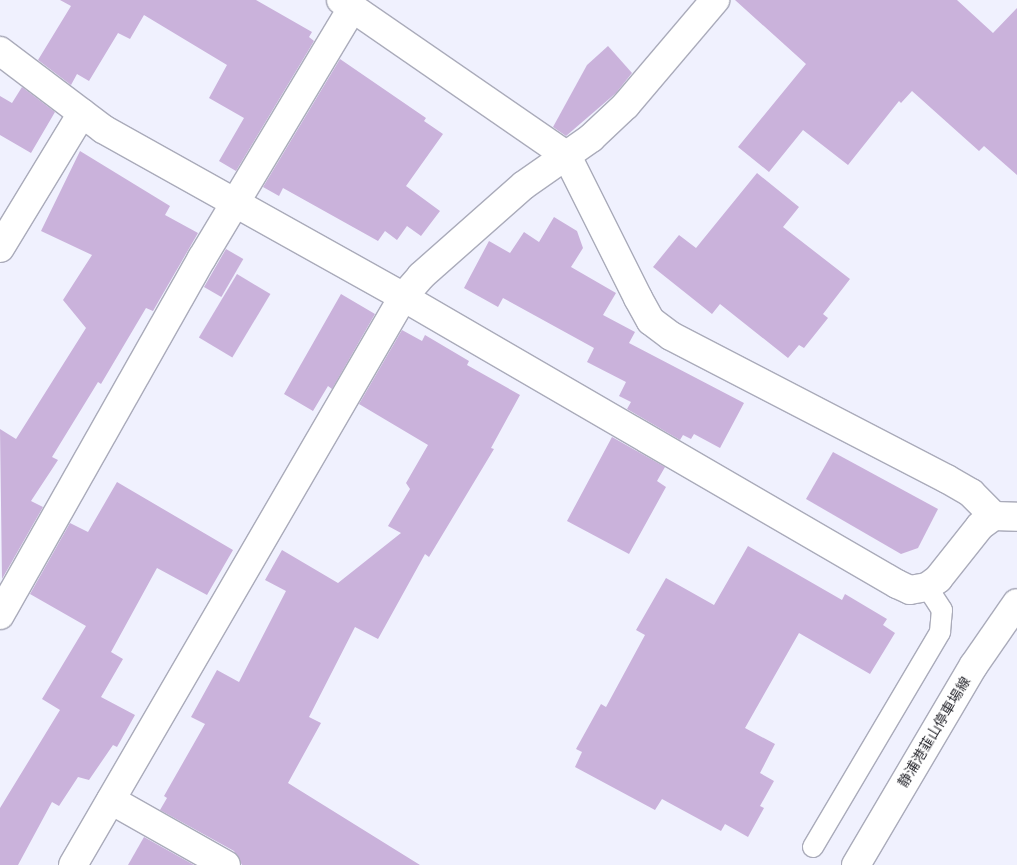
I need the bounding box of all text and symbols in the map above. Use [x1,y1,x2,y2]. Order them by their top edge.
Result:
street label: 静浦港韮山停車場線 [894,674,974,790]

